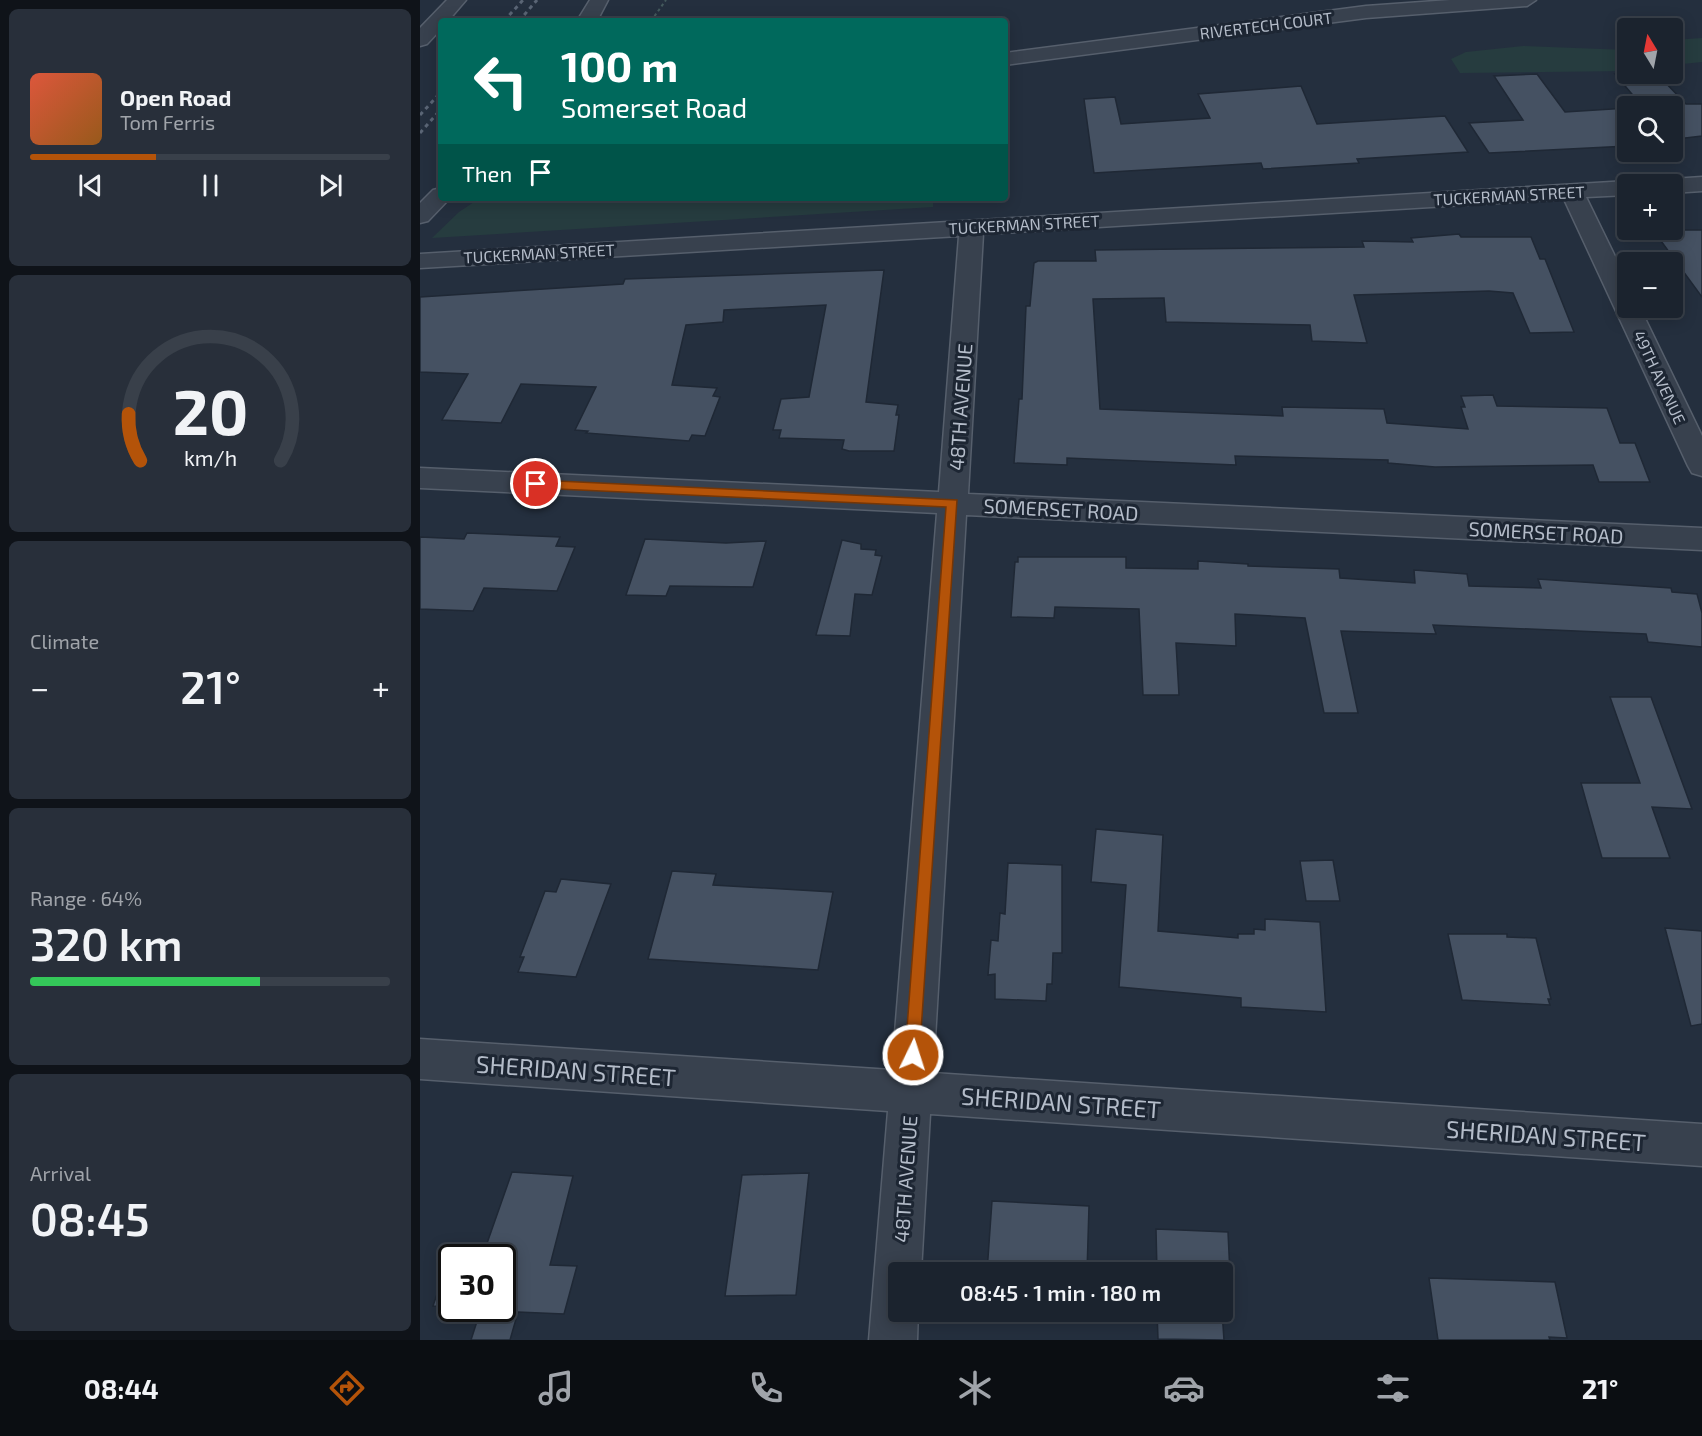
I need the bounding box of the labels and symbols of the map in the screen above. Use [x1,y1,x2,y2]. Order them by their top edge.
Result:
street label: RIVERTECH COURT [1199,7,1333,43]
north arrow [1617,18,1683,84]
street label: TUCKERMAN STREET [1433,182,1585,208]
street label: TUCKERMAN STREET [948,211,1100,237]
street label: TUCKERMAN STREET [463,240,615,266]
street label: 49TH AVENUE [1630,327,1690,427]
street label: 48TH AVENUE [944,343,976,471]
pin [510,458,561,509]
street label: SOMERSET ROAD [983,493,1139,525]
street label: SOMERSET ROAD [1468,516,1624,548]
position arrow [881,1023,945,1087]
street label: SHERIDAN STREET [475,1049,677,1091]
street label: SHERIDAN STREET [960,1081,1162,1123]
street label: SHERIDAN STREET [1445,1114,1647,1156]
street label: 48TH AVENUE [889,1115,921,1243]
speed limit sign: 30 [438,1244,516,1322]

